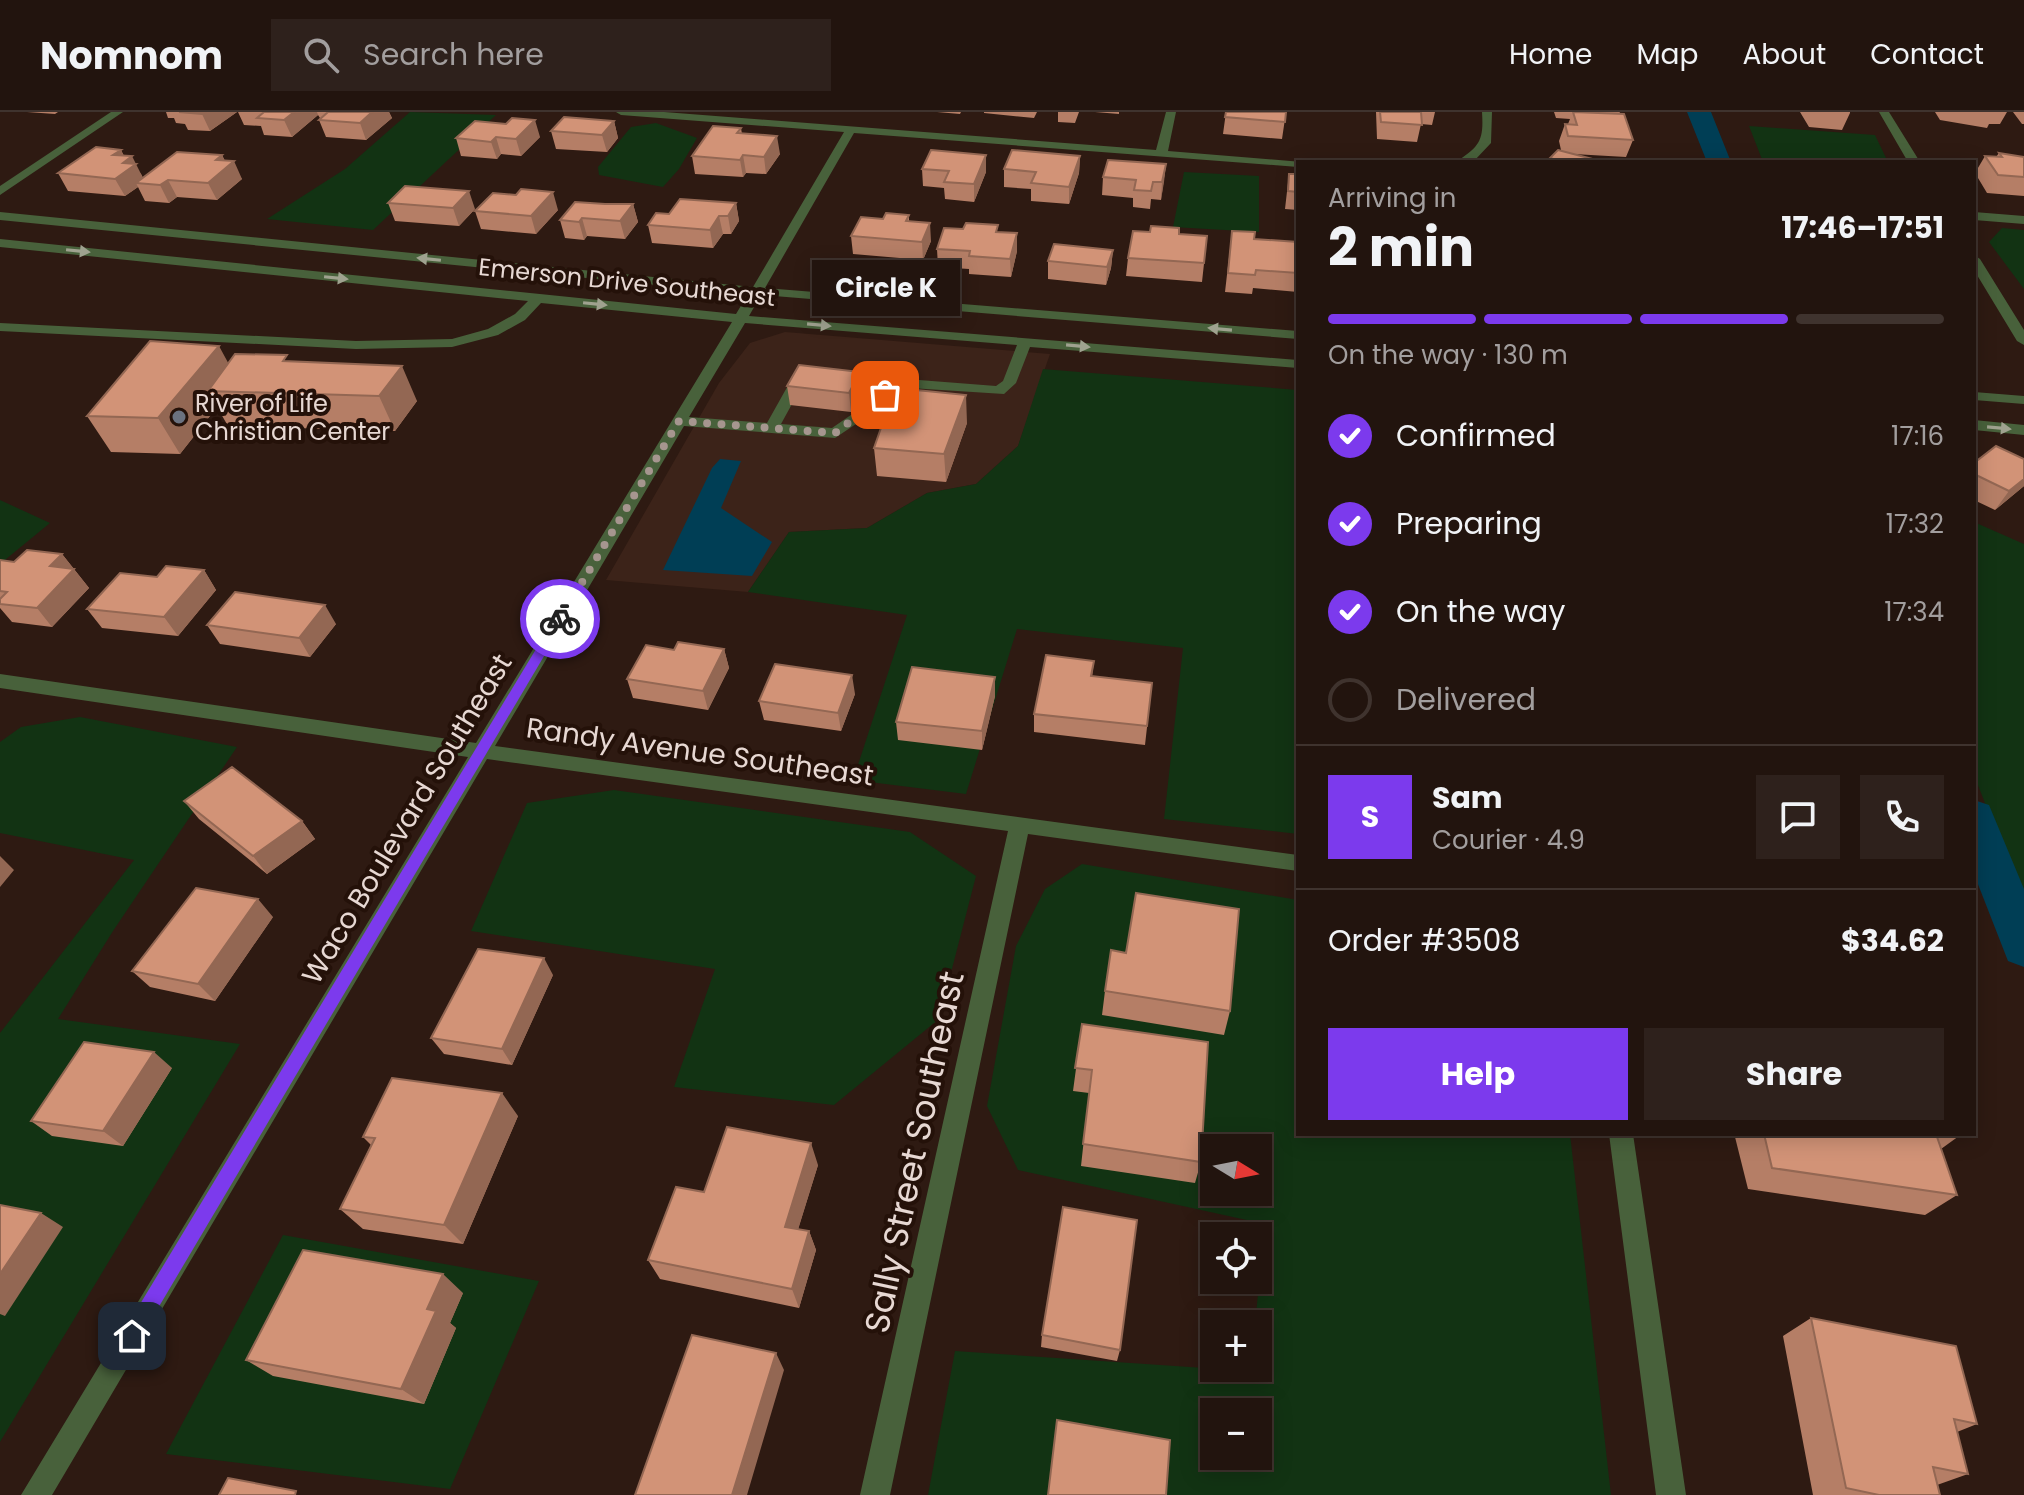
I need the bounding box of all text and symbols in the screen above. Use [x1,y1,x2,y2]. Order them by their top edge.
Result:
search box [271,19,831,91]
text: Nomnom [40,29,223,82]
icon: search [299,33,343,77]
text: Search here [363,33,544,76]
text: Home [1509,35,1592,74]
text: Map [1636,35,1698,74]
text: About [1742,35,1826,74]
text: Contact [1870,35,1984,74]
text: Arriving in [1328,180,1457,216]
text: 17:46–17:51 [1781,206,1944,249]
text: 2 min [1328,211,1474,284]
one-way arrow [66,245,91,258]
street label: Emerson Drive Southeast [477,250,777,314]
one-way arrow [416,252,441,265]
callout: Circle K [811,259,959,315]
text: Circle K [835,270,937,306]
one-way arrow [324,271,349,284]
one-way arrow [583,297,608,310]
one-way arrow [807,319,832,332]
one-way arrow [1207,322,1232,335]
text: On the way · 130 m [1328,337,1568,373]
one-way arrow [1066,340,1091,353]
pin [851,361,919,429]
icon: bag [863,373,907,417]
place label: River of Life Christian Center [195,387,390,448]
marker: River of Life Christian Center [170,408,188,426]
icon: check [1328,414,1372,458]
text: Confirmed [1396,414,1556,457]
text: 17:16 [1891,418,1944,454]
one-way arrow [1987,421,2012,434]
icon: check [1328,502,1372,546]
text: Preparing [1396,502,1542,545]
text: 17:32 [1886,506,1944,542]
courier [520,579,600,659]
icon: check [1328,590,1372,634]
text: On the way [1396,590,1565,633]
text: 17:34 [1884,594,1944,630]
icon: bike [538,597,582,641]
street label: Waco Boulevard Southeast [293,647,521,991]
text: Delivered [1396,678,1536,721]
street label: Randy Avenue Southeast [524,708,876,796]
button: chat [1756,775,1840,859]
button: phone [1860,775,1944,859]
text: Sam [1432,776,1503,819]
text: S [1361,795,1379,838]
text: Courier · 4.9 [1432,822,1585,858]
text: Order #3508 [1328,919,1520,962]
text: $34.62 [1841,919,1944,962]
street label: Sally Street Southeast [852,967,976,1337]
button: Help [1328,1028,1628,1120]
button: Share [1644,1028,1944,1120]
north arrow [1200,1134,1272,1206]
map controls [1200,1134,1272,1470]
button: locate [1200,1222,1272,1294]
pin [98,1302,166,1370]
button: + [1200,1310,1272,1382]
icon: home [110,1314,154,1358]
button: − [1200,1398,1272,1470]

